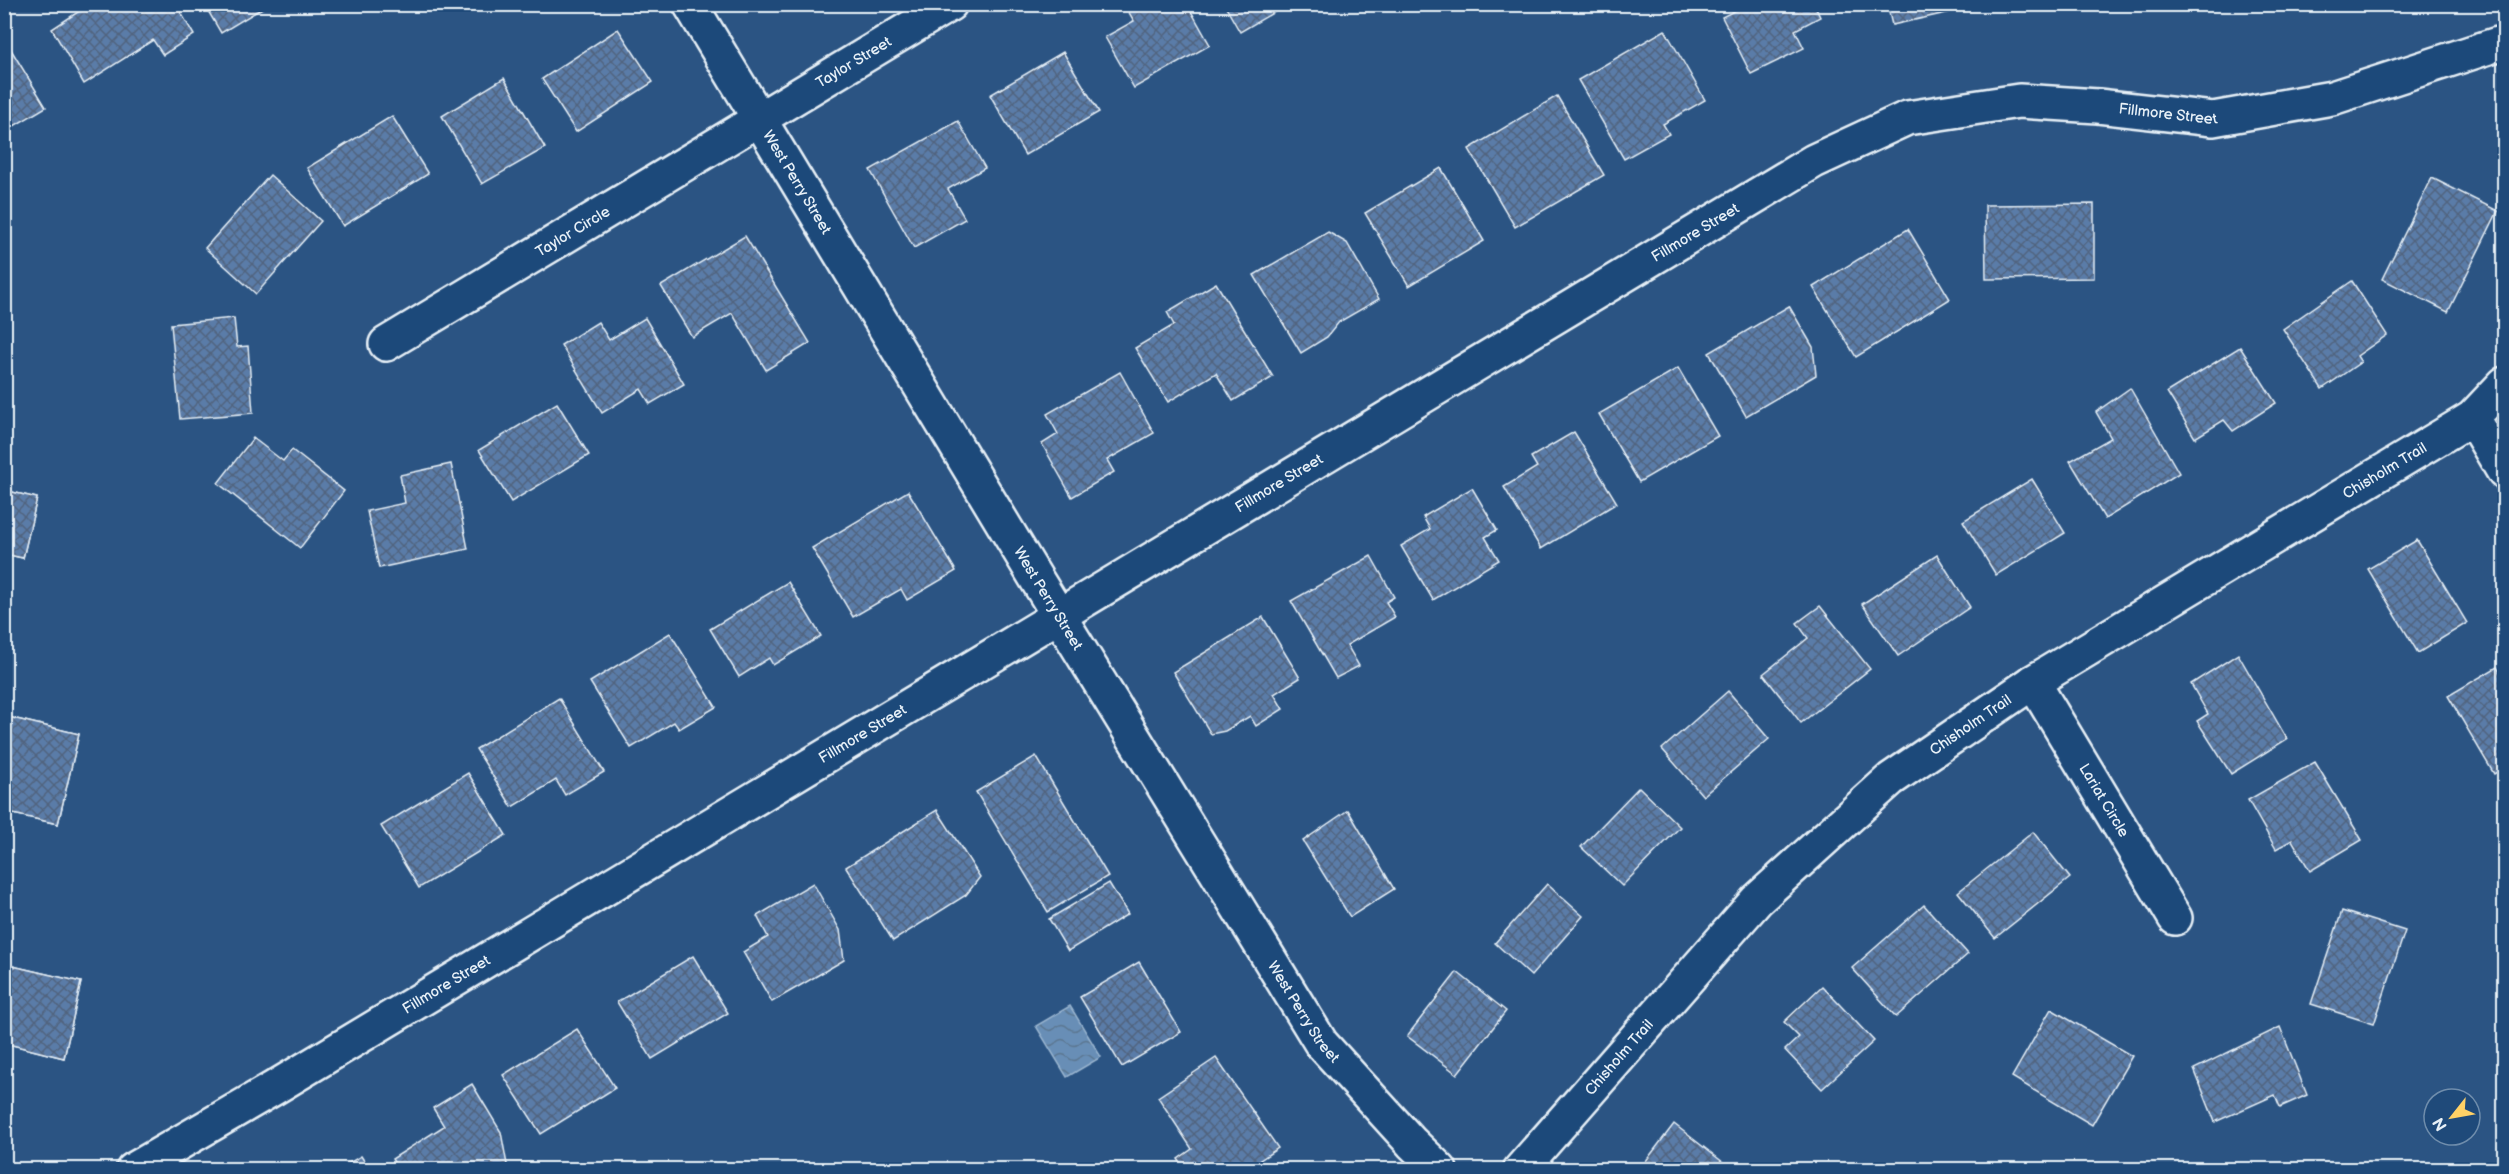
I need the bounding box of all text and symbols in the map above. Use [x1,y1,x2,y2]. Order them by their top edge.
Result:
street label: Taylor Street [812,32,895,92]
street label: Fillmore Street [2118,99,2219,128]
street label: West Perry Street [759,127,836,238]
street label: Fillmore Street [1648,199,1743,266]
street label: Taylor Circle [532,202,613,261]
street label: Chisholm Trail [2339,438,2430,503]
street label: Fillmore Street [1232,449,1327,517]
street label: West Perry Street [1010,543,1087,654]
street label: Chisholm Trail [1926,690,2015,759]
street label: Fillmore Street [815,700,910,767]
street label: Lariat Circle [2075,760,2134,840]
street label: Fillmore Street [399,950,494,1018]
street label: West Perry Street [1263,957,1344,1067]
street label: Chisholm Trail [1581,1015,1657,1099]
north arrow [2422,1087,2482,1147]
text: N [2429,1114,2452,1134]

